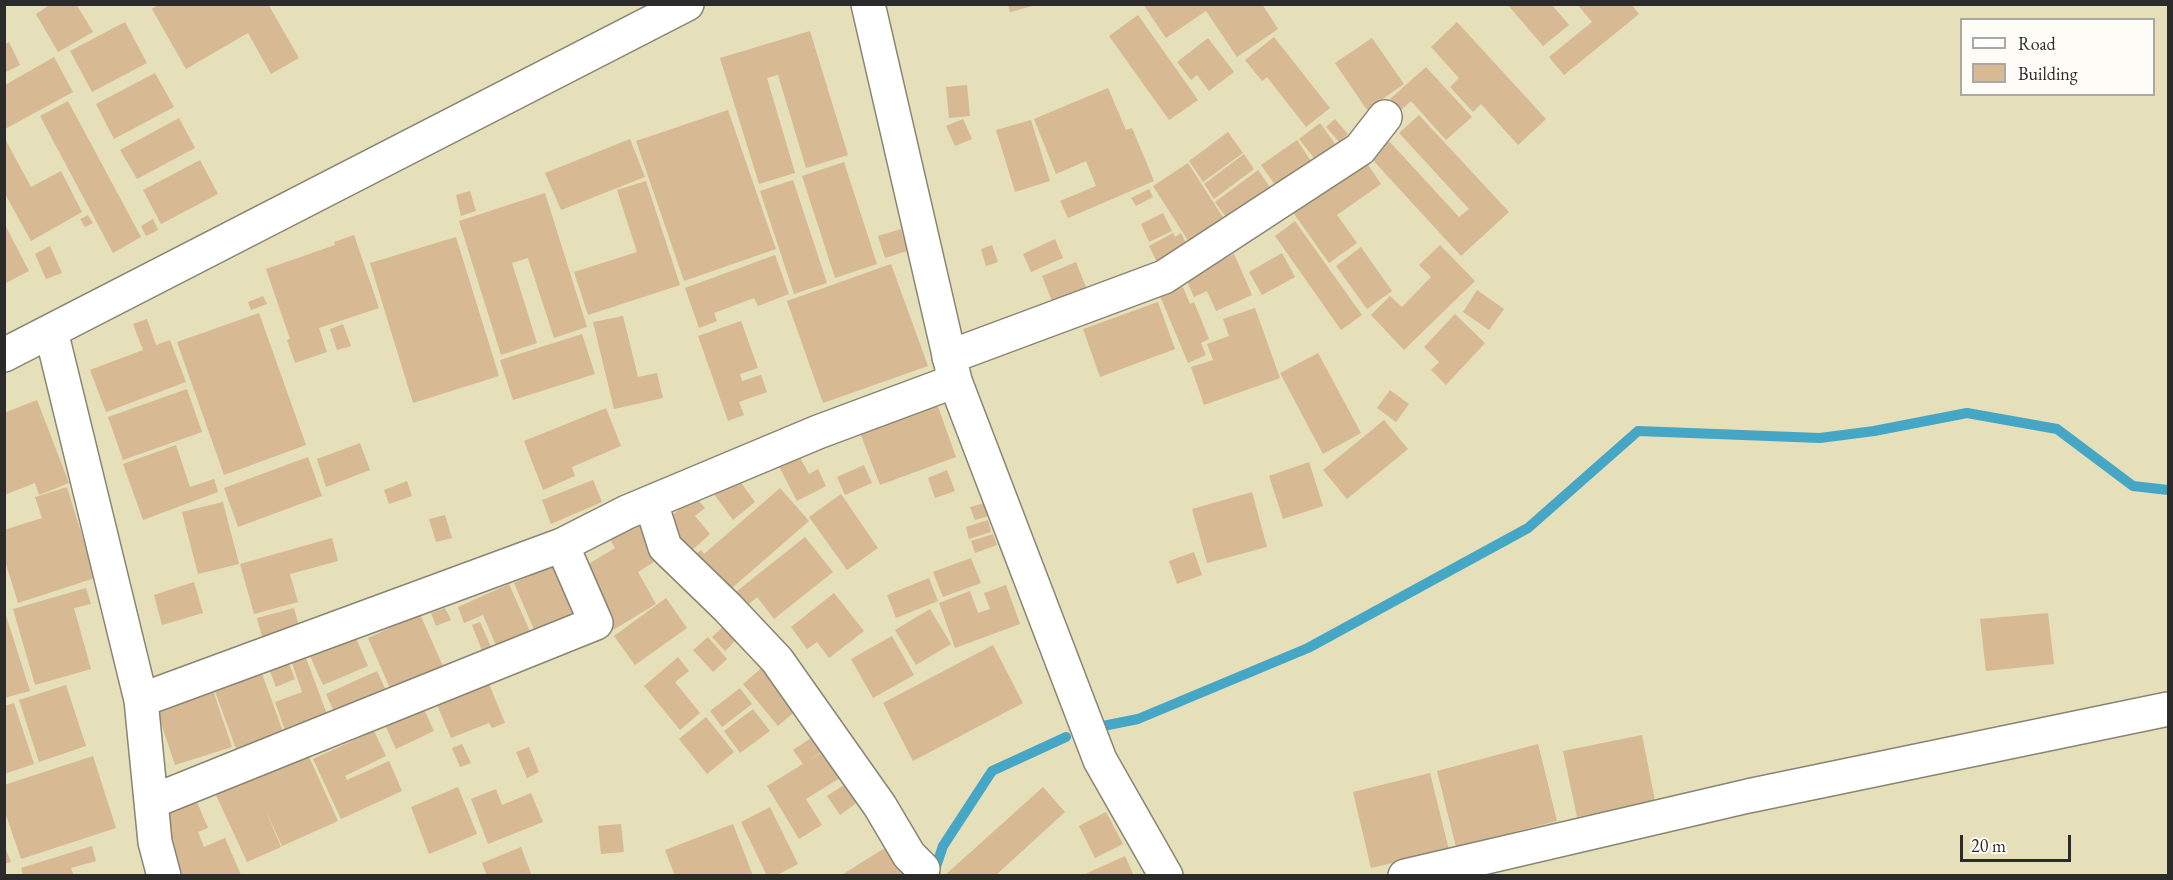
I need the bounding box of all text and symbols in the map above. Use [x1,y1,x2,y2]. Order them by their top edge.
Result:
legend [1960,18,2155,96]
text: Road [2018,32,2056,55]
text: Building [2018,62,2078,85]
scale bar [1963,823,2074,861]
text: 20 m [1971,834,2006,857]

